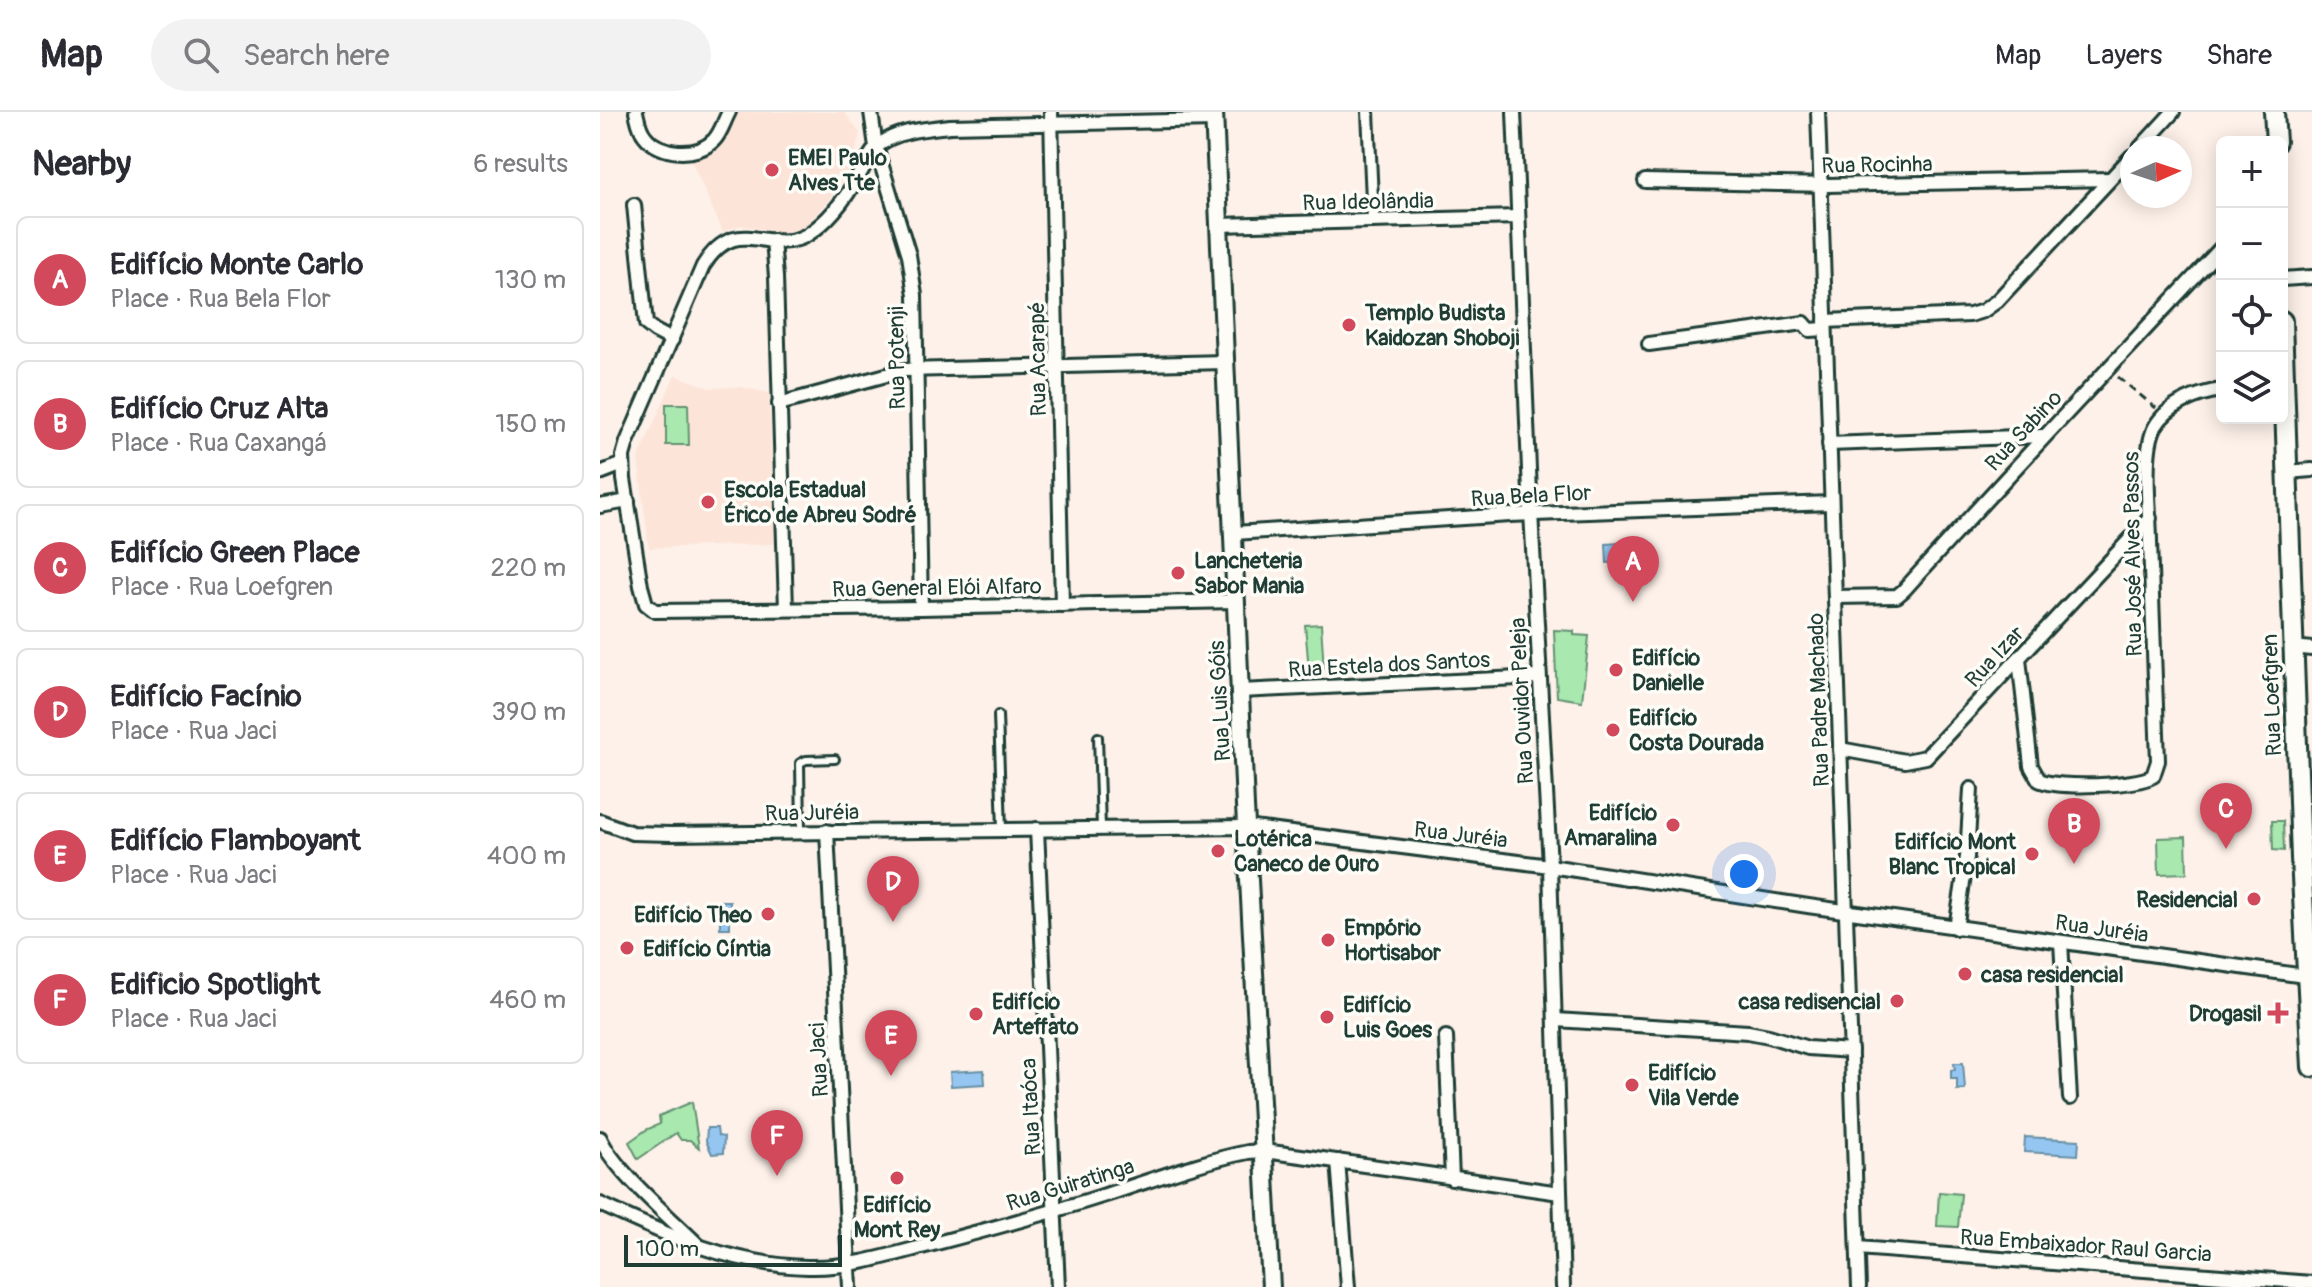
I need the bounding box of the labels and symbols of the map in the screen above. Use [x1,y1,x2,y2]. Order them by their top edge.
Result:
north arrow [2120,136,2192,208]
place label: EMEI Paulo Alves Tte [788,144,887,197]
street label: Rua Rocinha [1821,150,1933,180]
marker: EMEI Paulo Alves Tte [763,161,781,179]
street label: Rua Ideolândia [1302,187,1434,217]
place label: Templo Budista Kaidozan Shoboji [1364,299,1519,352]
street label: Rua Acarapé [1023,301,1053,417]
street label: Rua Potenji [882,306,912,410]
marker: Templo Budista Kaidozan Shoboji [1340,316,1358,334]
street label: Rua Sabino [1979,384,2069,477]
street label: Rua José Alves Passos [2117,451,2149,657]
place label: Escola Estadual Érico de Abreu Sodré [724,476,917,529]
street label: Rua Bela Flor [1470,479,1592,513]
marker: Escola Estadual Érico de Abreu Sodré [699,493,717,511]
pin: A [1607,536,1659,602]
place label: Lancheteria Sabor Mania [1194,547,1304,600]
marker: Lancheteria Sabor Mania [1169,564,1187,582]
street label: Rua General Elói Alfaro [832,572,1042,604]
street label: Rua Padre Machado [1802,612,1836,787]
street label: Rua Ouvidor Peleja [1504,617,1540,785]
street label: Rua Izar [1959,620,2030,693]
street label: Rua Loefgren [2256,633,2288,757]
street label: Rua Luis Góis [1203,640,1237,762]
place label: Edifício Danielle [1632,644,1705,697]
street label: Rua Estela dos Santos [1287,646,1491,684]
marker: Edifício Danielle [1607,661,1625,679]
place label: Edifício Costa Dourada [1629,704,1764,757]
marker: Edifício Costa Dourada [1604,721,1622,739]
pin: C [2200,783,2252,849]
street label: Rua Juréia [765,798,859,828]
pin: B [2048,798,2100,864]
place label: Edifício Amaralina [1564,799,1657,852]
street label: Rua Juréia [1412,815,1509,855]
marker: Edifício Amaralina [1664,816,1682,834]
place label: Lotérica Caneco de Ouro [1234,825,1379,878]
place label: Edifício Mont Blanc Tropical [1888,828,2017,881]
marker: Lotérica Caneco de Ouro [1209,842,1227,860]
marker: Edifício Mont Blanc Tropical [2023,845,2041,863]
your location [1724,854,1764,894]
pin: D [867,856,919,922]
place label: Residencial [2136,886,2238,914]
marker: Residencial [2245,890,2263,908]
place label: Edifício Theo [634,901,752,929]
marker: Edifício Theo [759,905,777,923]
street label: Rua Juréia [2053,909,2150,949]
place label: Empório Hortisabor [1344,914,1442,967]
marker: Empório Hortisabor [1319,931,1337,949]
place label: Edifício Cíntia [643,935,771,963]
marker: Edifício Cíntia [618,939,636,957]
place label: casa residencial [1980,961,2124,989]
marker: casa residencial [1956,965,1974,983]
place label: Edifício Arteffato [992,988,1079,1041]
place label: casa redisencial [1738,988,1881,1016]
place label: Edifício Luis Goes [1343,991,1432,1044]
marker: casa redisencial [1888,992,1906,1010]
place label: Drogasil [2189,1000,2262,1028]
marker: Drogasil [2269,1004,2287,1022]
marker: Edifício Arteffato [967,1005,985,1023]
marker: Edifício Luis Goes [1318,1008,1336,1026]
pin: E [865,1010,917,1076]
street label: Rua Jaci [803,1022,835,1098]
street label: Rua Itaóca [1014,1058,1048,1156]
place label: Edifício Vila Verde [1648,1059,1740,1112]
marker: Edifício Vila Verde [1623,1076,1641,1094]
pin: F [751,1110,803,1176]
street label: Rua Guiratinga [1003,1152,1138,1218]
marker: Edifício Mont Rey [888,1169,906,1187]
place label: Edifício Mont Rey [854,1191,941,1244]
street label: Rua Embaixador Raul Garcia [1959,1223,2213,1269]
scale bar [624,1231,842,1267]

